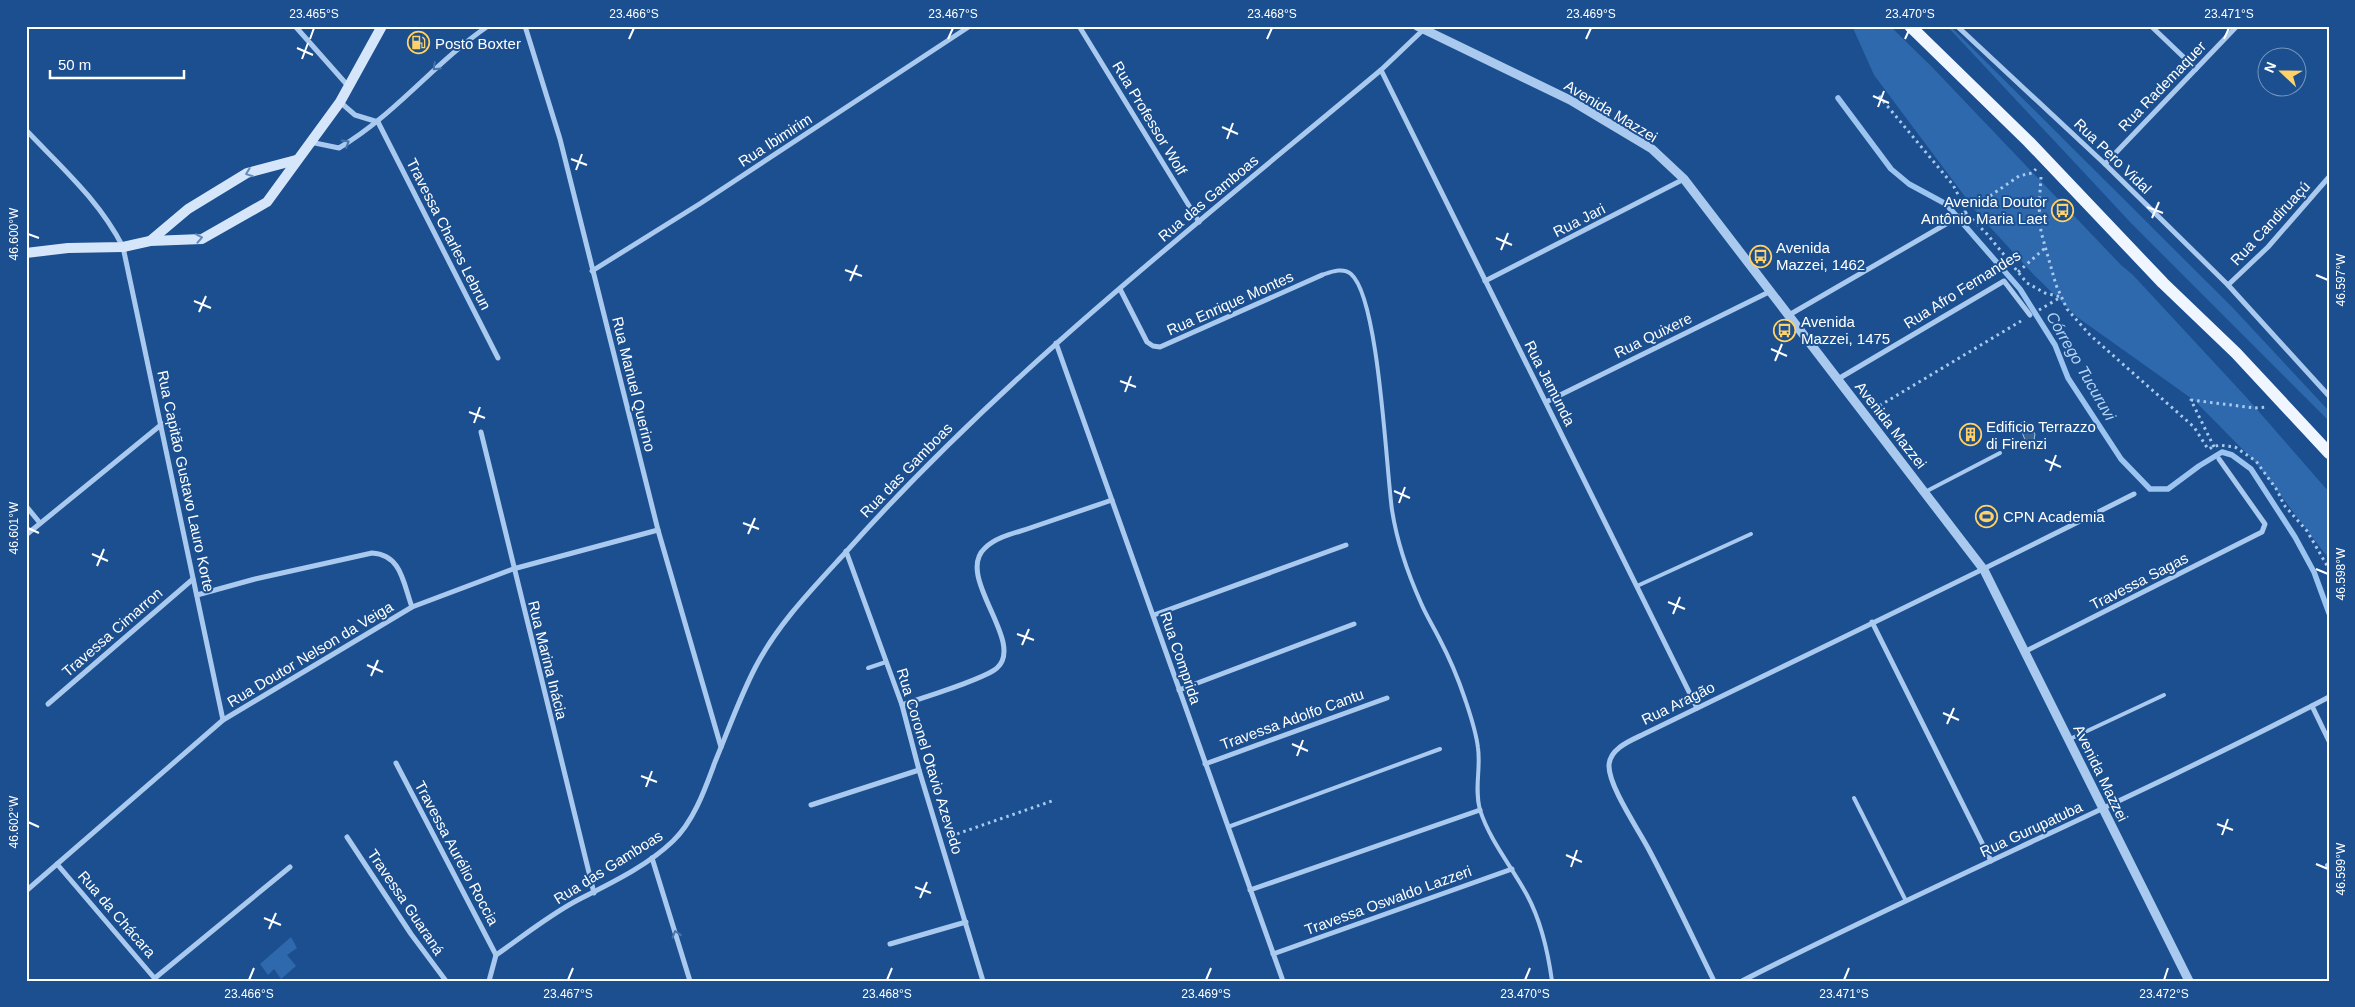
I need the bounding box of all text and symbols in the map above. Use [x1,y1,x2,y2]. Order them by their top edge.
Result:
text: 23.465°S [289,7,339,21]
text: 23.466°S [609,7,659,21]
text: 23.467°S [928,7,978,21]
text: 23.468°S [1247,7,1297,21]
text: 23.469°S [1566,7,1616,21]
text: 23.470°S [1885,7,1935,21]
text: 23.471°S [2204,7,2254,21]
fuel station icon: Posto Boxter [407,31,431,55]
place label: Posto Boxter [435,35,521,52]
street label: Rua Rademaquer [2115,38,2209,134]
scale bar [50,48,184,80]
north arrow [2258,48,2308,98]
text: 50 m [58,56,91,73]
street label: Rua Professor Wolf [1109,58,1191,179]
text: N [2261,59,2279,75]
one-way arrow [432,61,441,70]
street label: Avenida Mazzei [1561,77,1661,145]
street label: Rua Ibimirim [735,110,815,170]
street label: Rua Pero Vidal [2071,115,2155,197]
one-way arrow [341,140,350,150]
street label: Rua das Gamboas [1155,151,1261,245]
street label: Travessa Charles Lebrun [403,155,495,313]
one-way arrow [245,167,254,177]
street label: Rua Candiruaçú [2227,178,2313,268]
place label: Avenida Doutor Antônio Maria Laet [1921,193,2048,227]
bus stop icon: Avenida Doutor Antônio Maria Laet [2051,198,2075,222]
street label: Rua Jari [1550,200,1608,240]
text: 46.600°W [7,207,21,260]
one-way arrow [194,233,203,244]
place label: Avenida Mazzei, 1462 [1776,239,1865,273]
bus stop icon: Avenida Mazzei, 1462 [1748,244,1772,268]
street label: Rua Afro Fernandes [1901,246,2023,332]
text: 46.597°W [2334,253,2348,306]
street label: Rua Enrique Montes [1164,267,1296,339]
street label: Rua Quixere [1611,309,1695,361]
water label: Córrego Tucuruvi [2043,309,2119,424]
place label: Avenida Mazzei, 1475 [1801,313,1890,347]
street label: Rua Manuel Querino [609,315,659,453]
bus stop icon: Avenida Mazzei, 1475 [1773,318,1797,342]
street label: Rua Jamunda [1521,338,1579,429]
street label: Rua Capitão Gustavo Lauro Korte [154,369,218,593]
street label: Avenida Mazzei [1852,378,1930,472]
place label: Edificio Terrazzo di Firenzi [1986,418,2096,452]
street label: Rua das Gamboas [856,419,956,521]
building icon: Edificio Terrazzo di Firenzi [1958,423,1982,447]
text: 46.601°W [7,501,21,554]
sports icon: CPN Academia [1975,504,1999,528]
place label: CPN Academia [2003,508,2105,525]
text: 46.598°W [2334,547,2348,600]
street label: Travessa Sagas [2087,549,2191,613]
street label: Travessa Cimarron [59,584,165,680]
street label: Rua Doutor Nelson da Veiga [224,597,396,710]
street label: Rua Marina Inácia [525,599,571,722]
street label: Rua Comprida [1157,610,1205,707]
street label: Rua Coronel Otavio Azevedo [894,666,966,856]
street label: Rua Aragão [1639,678,1717,728]
street label: Travessa Adolfo Cantu [1218,685,1366,753]
street label: Avenida Mazzei [2070,722,2132,824]
street label: Travessa Aurélio Roccia [412,778,503,929]
text: 46.602°W [7,795,21,848]
street label: Rua Gurupatuba [1977,798,2085,860]
street label: Rua das Gamboas [550,827,666,907]
text: 46.599°W [2334,842,2348,895]
street label: Travessa Guaraná [364,846,448,959]
street label: Travessa Oswaldo Lazzeri [1302,862,1474,938]
street label: Rua da Chácara [75,867,160,961]
one-way arrow [672,930,682,938]
text: 23.466°S [224,987,274,1001]
text: 23.467°S [543,987,593,1001]
text: 23.468°S [862,987,912,1001]
text: 23.469°S [1181,987,1231,1001]
text: 23.470°S [1500,987,1550,1001]
text: 23.471°S [1819,987,1869,1001]
text: 23.472°S [2139,987,2189,1001]

